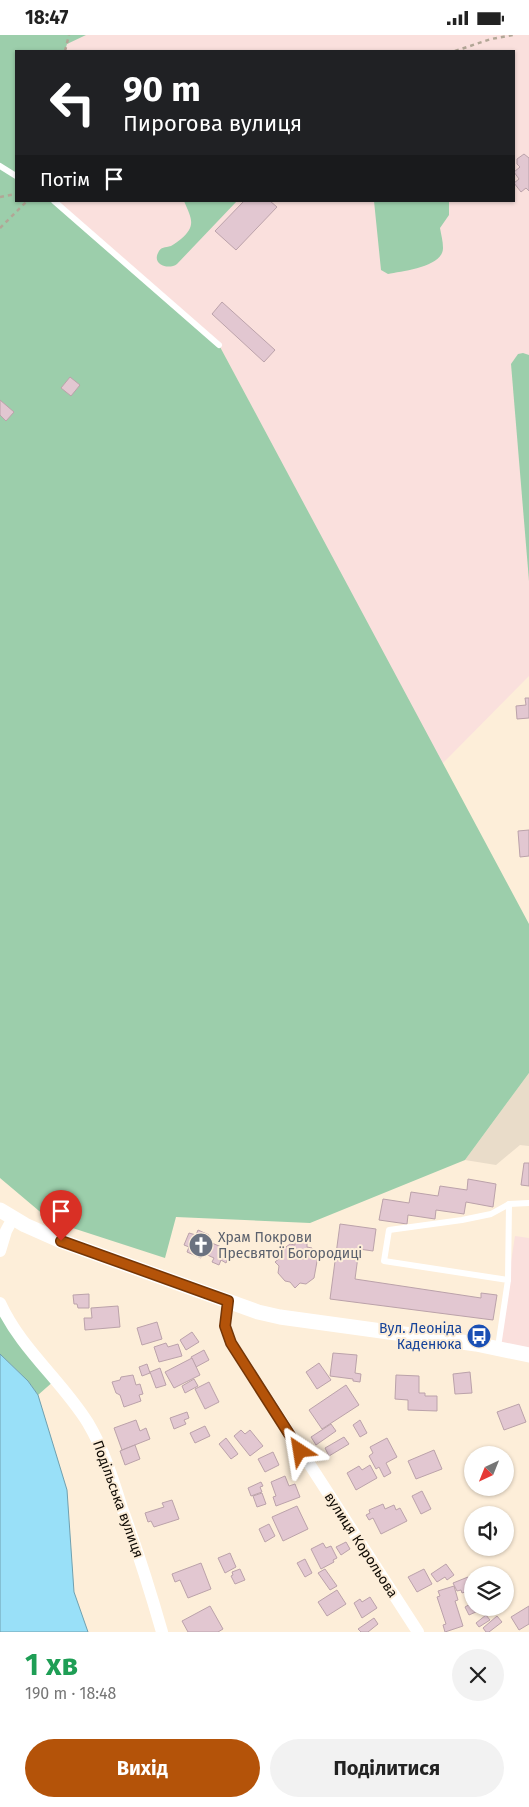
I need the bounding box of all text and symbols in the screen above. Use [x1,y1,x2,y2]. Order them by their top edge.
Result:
text: 18:47 [25,6,68,29]
text: 90 m [123,68,201,110]
icon: left [40,70,105,135]
text: Пирогова вулиця [123,110,302,137]
icon: arrive [100,165,128,193]
text: Потім [40,168,90,191]
pin [40,1190,82,1241]
icon: arrive [47,1197,75,1225]
place label: Храм Покрови Пресвятої Богородиці [218,1229,362,1262]
church icon: Храм Покрови Пресвятої Богородиці [188,1232,214,1258]
place label: Вул. Леоніда Каденюка [379,1320,462,1353]
bus stop icon: Вул. Леоніда Каденюка [466,1323,492,1349]
position arrow [273,1424,325,1476]
street label: Подільська вулиця [89,1438,147,1560]
north arrow [464,1446,514,1496]
map controls [464,1446,514,1616]
street label: вулиця Корольова [321,1489,401,1601]
button: sound [464,1506,514,1556]
button: layers [464,1566,514,1616]
text: 1 хв [25,1647,78,1683]
button: close [452,1649,504,1701]
text: 190 m · 18:48 [25,1684,116,1703]
button: Вихід [25,1739,260,1797]
button: Поділитися [270,1739,504,1797]

